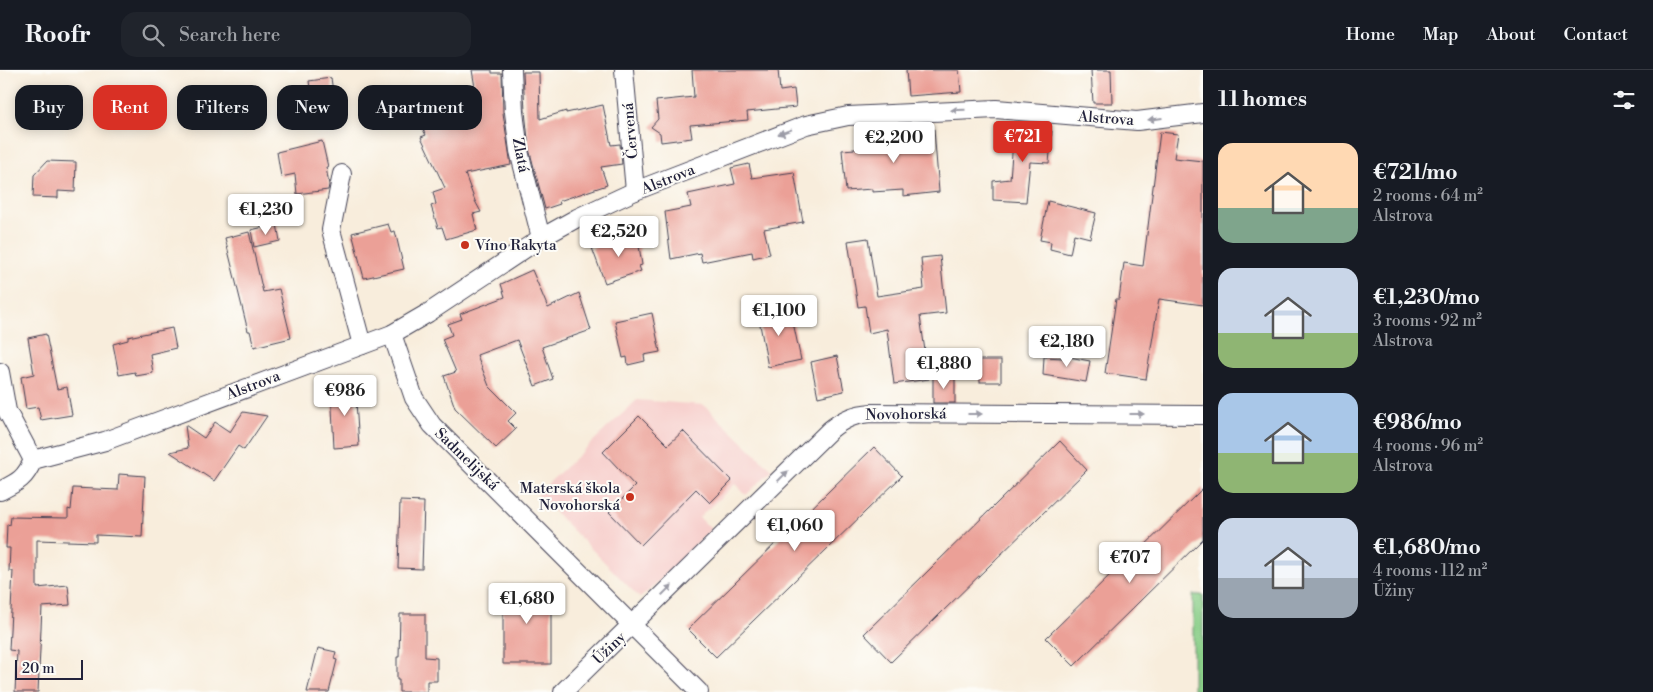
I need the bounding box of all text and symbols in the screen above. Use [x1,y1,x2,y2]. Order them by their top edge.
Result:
search box [121,12,471,57]
text: Roofr [25,20,91,50]
icon: search [139,21,167,49]
text: Search here [179,23,280,47]
text: Home [1346,23,1395,46]
text: Map [1423,23,1459,46]
text: About [1487,23,1536,46]
text: Contact [1564,23,1628,46]
chip: Buy [15,85,83,130]
chip: Rent [93,85,167,130]
chip: Filters [177,85,267,130]
chip: New [277,85,348,130]
chip: Apartment [358,85,482,130]
icon: filters [1610,86,1638,114]
text: 11 homes [1218,87,1307,113]
street label: Červená [618,102,642,160]
one-way arrow [949,107,965,115]
street label: Alstrova [1076,107,1135,130]
one-way arrow [1146,115,1162,123]
pin: €721 [993,121,1053,163]
pin: €2,200 [853,122,935,164]
text: €721 [1004,127,1042,147]
text: €2,200 [865,128,923,148]
one-way arrow [777,129,792,137]
street label: Zlatá [508,136,533,174]
street label: Alstrova [638,160,698,199]
text: €721/mo [1373,160,1458,186]
icon: home [1258,163,1318,223]
text: 2 rooms · 64 m² [1373,186,1483,206]
pin: €1,230 [225,194,307,236]
text: €1,230 [239,200,293,220]
text: Alstrova [1373,206,1433,226]
pin: €2,520 [578,216,660,258]
text: €2,520 [591,222,647,242]
place label: Víno Rakyta [474,236,557,255]
marker: Víno Rakyta [459,239,471,251]
text: €1,230/mo [1373,285,1480,311]
icon: home [1258,288,1318,348]
pin: €1,100 [738,294,820,337]
text: €1,100 [752,301,806,321]
text: 3 rooms · 92 m² [1373,311,1482,331]
pin: €2,180 [1026,326,1108,368]
text: Alstrova [1373,331,1433,351]
text: €2,180 [1040,332,1094,352]
pin: €1,880 [903,348,985,390]
text: €1,880 [916,354,972,374]
street label: Alstrova [223,366,283,405]
pin: €986 [315,374,375,417]
text: €986 [325,381,365,401]
street label: Novohorská [865,404,947,425]
one-way arrow [967,410,983,418]
one-way arrow [1129,410,1145,418]
text: €986/mo [1373,410,1462,436]
icon: home [1258,413,1318,473]
street label: Sadmelijská [431,424,503,495]
text: 4 rooms · 96 m² [1373,436,1483,456]
text: Alstrova [1373,456,1433,476]
one-way arrow [777,470,789,482]
place label: Materská škola Novohorská [520,479,620,515]
marker: Materská škola Novohorská [624,491,636,503]
pin: €1,060 [754,510,836,552]
text: €1,060 [767,516,823,536]
text: €1,680/mo [1373,535,1481,561]
icon: home [1258,538,1318,598]
pin: €707 [1100,542,1160,584]
text: €707 [1110,548,1150,568]
text: 4 rooms · 112 m² [1373,561,1487,581]
text: Úžiny [1373,581,1415,601]
pin: €1,680 [486,582,568,625]
one-way arrow [661,584,673,596]
text: €1,680 [499,589,555,609]
street label: Úžiny [588,627,630,669]
scale bar [15,657,82,680]
text: 20 m [22,660,54,678]

